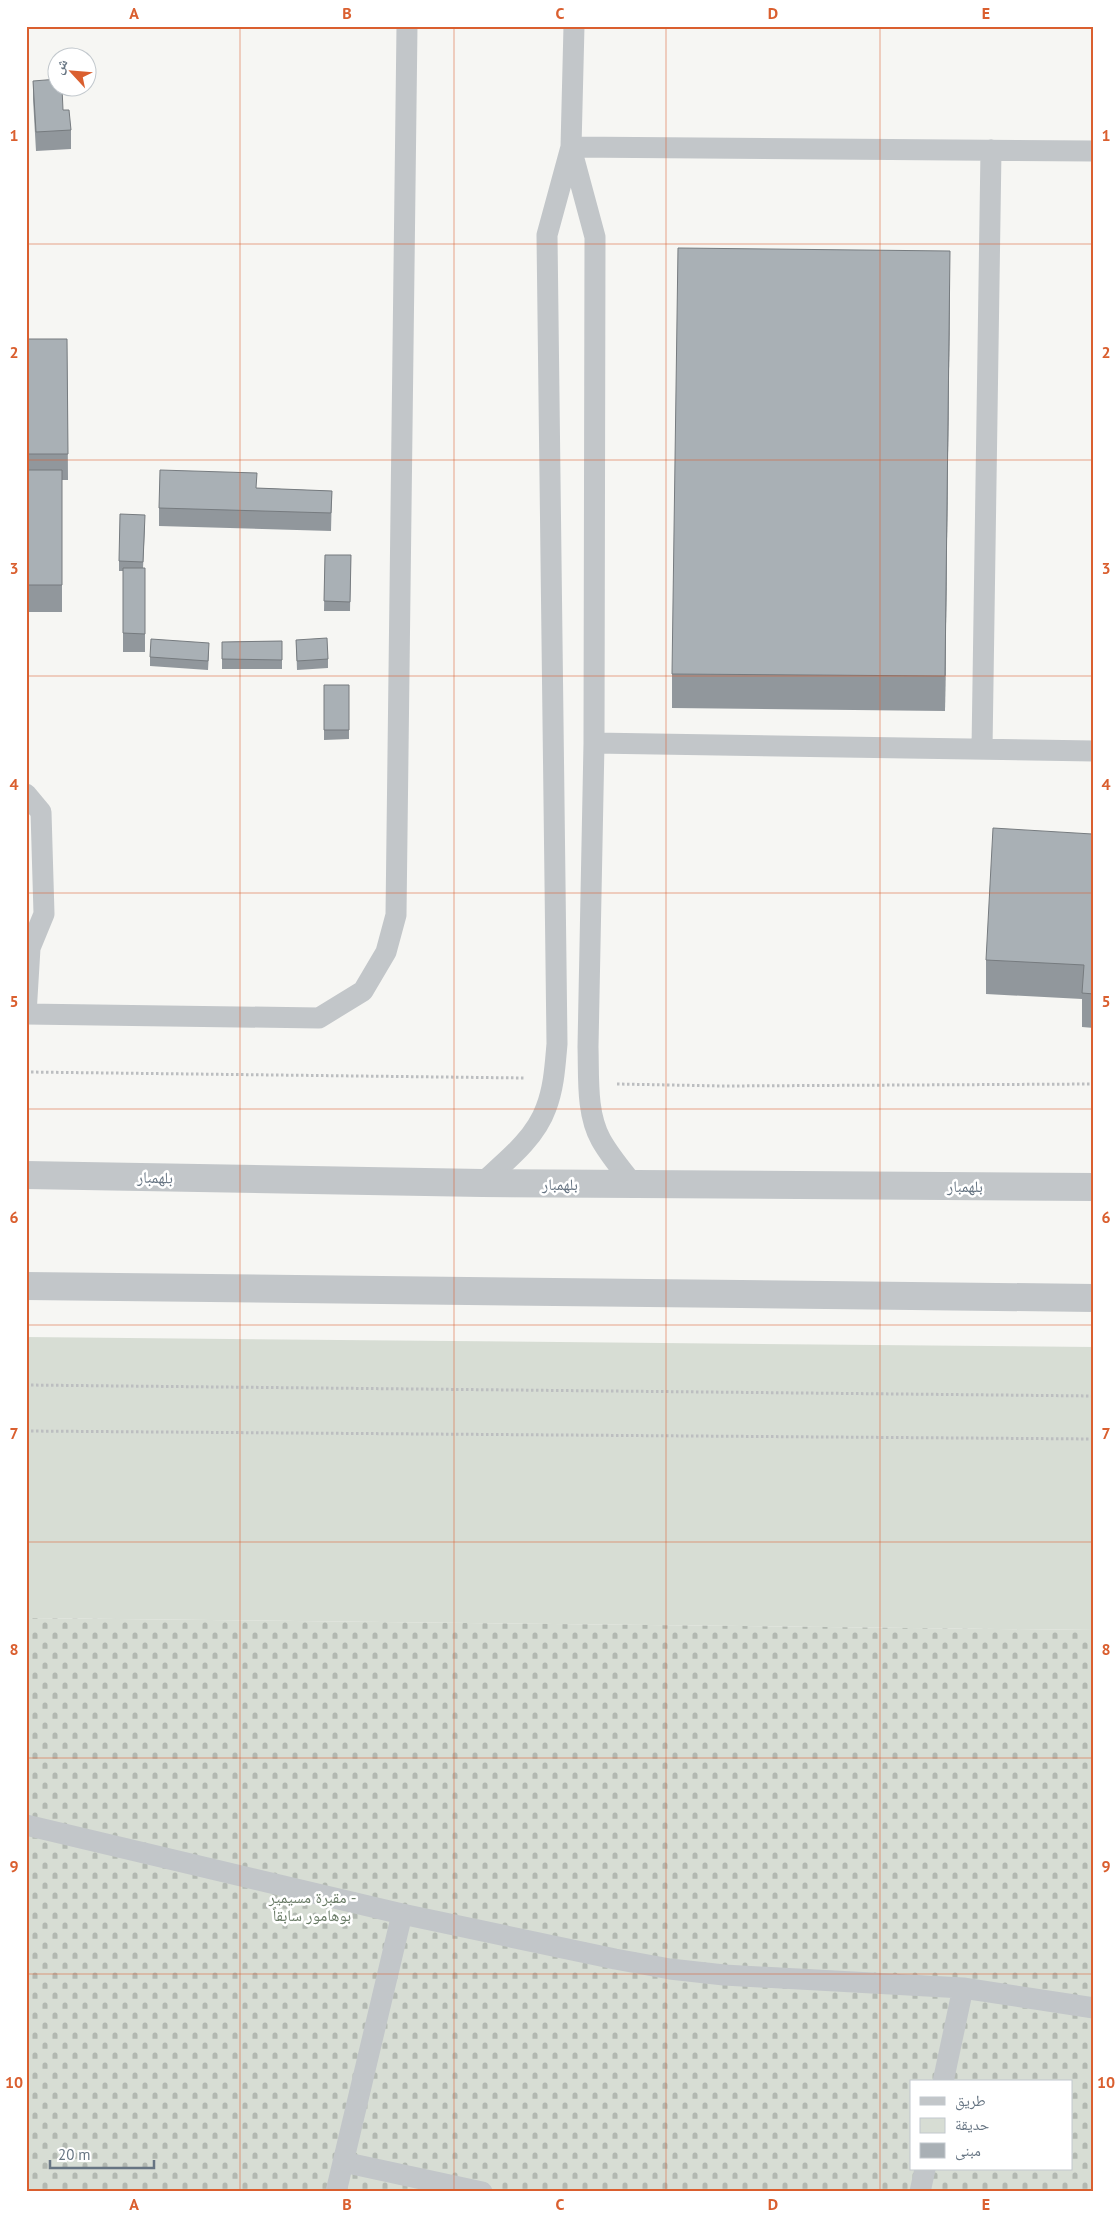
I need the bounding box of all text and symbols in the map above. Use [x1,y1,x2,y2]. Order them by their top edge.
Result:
text: A [129,3,139,23]
text: B [342,3,352,23]
text: C [556,3,565,23]
text: D [768,3,778,23]
text: E [982,3,990,23]
north arrow [48,48,98,98]
text: ش [49,56,72,77]
text: 1 [9,125,19,145]
text: 1 [1101,125,1111,145]
text: 2 [9,342,19,362]
text: 2 [1101,342,1111,362]
text: 3 [9,558,19,578]
text: 3 [1101,558,1111,578]
text: 4 [9,774,19,794]
text: 4 [1101,774,1111,794]
text: 5 [9,991,19,1011]
text: 5 [1101,991,1111,1011]
street label: بلهمبار [136,1167,173,1187]
street label: بلهمبار [541,1174,578,1194]
street label: بلهمبار [946,1176,983,1196]
text: 6 [9,1207,19,1227]
text: 6 [1101,1207,1111,1227]
text: 7 [9,1423,19,1443]
text: 7 [1101,1423,1111,1443]
text: 8 [9,1639,19,1659]
text: 8 [1101,1639,1111,1659]
text: 9 [9,1856,19,1876]
text: 9 [1101,1856,1111,1876]
park label: مقبرة مسيمير - بوهامور سابقاً [268,1887,356,1925]
text: 10 [5,2072,23,2092]
text: 10 [1097,2072,1115,2092]
legend [910,2080,1072,2170]
text: طريق [955,2091,986,2111]
text: حديقة [955,2115,990,2134]
scale bar [50,2138,154,2170]
text: مبنى [955,2141,981,2161]
text: 20 m [58,2145,91,2164]
text: A [129,2194,139,2214]
text: B [342,2194,352,2214]
text: C [556,2194,565,2214]
text: D [768,2194,778,2214]
text: E [982,2194,990,2214]

